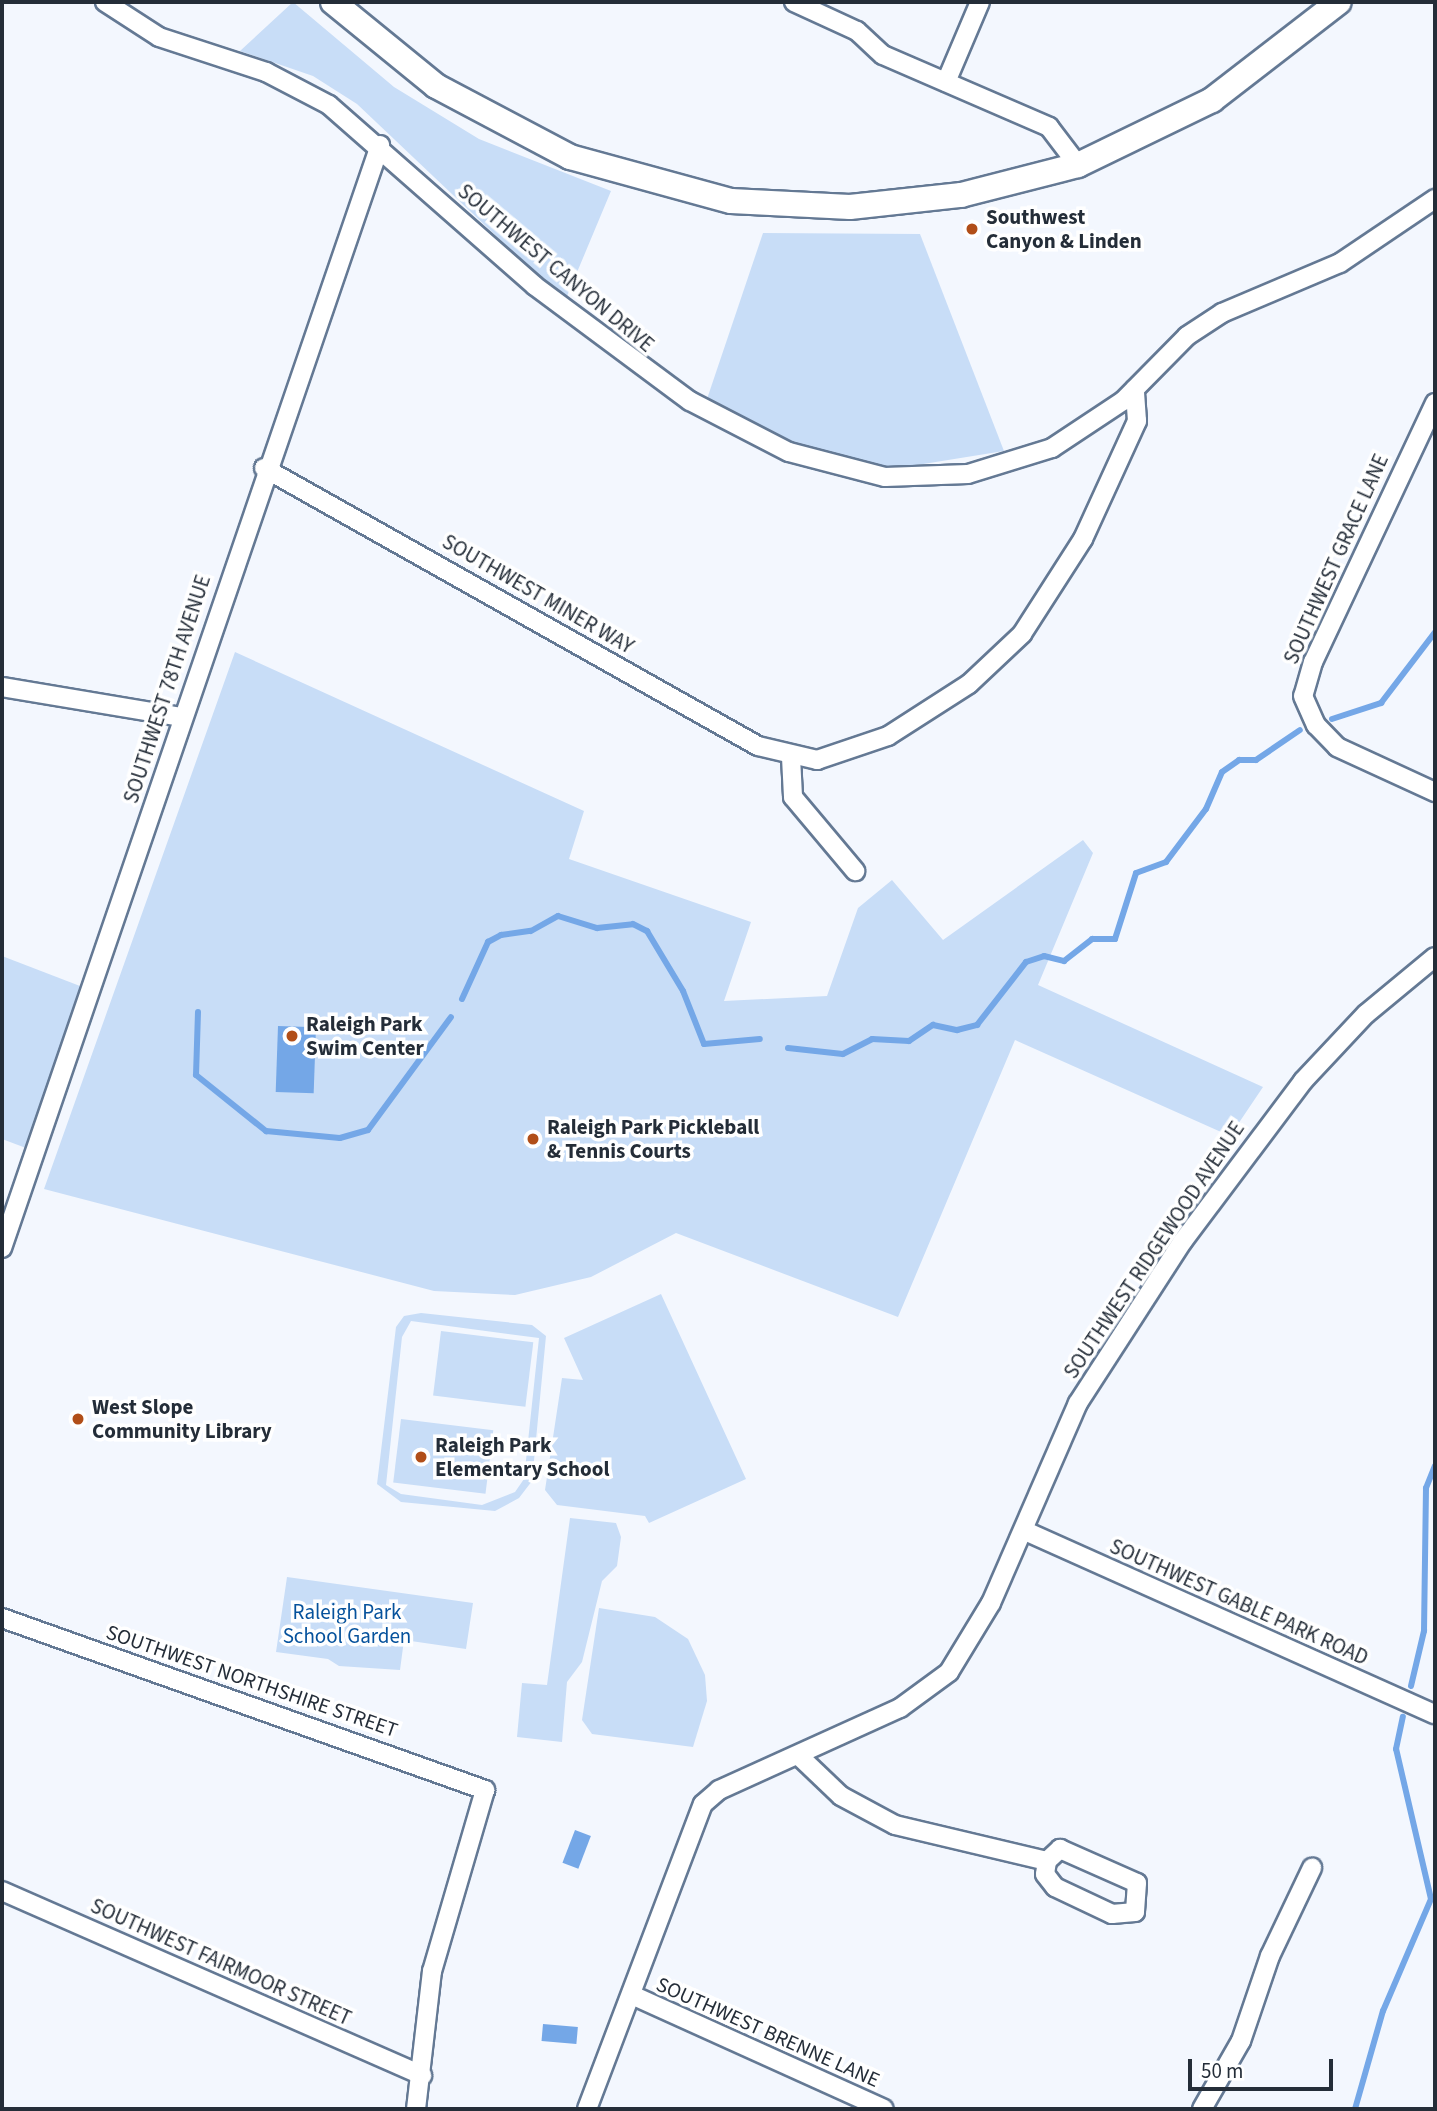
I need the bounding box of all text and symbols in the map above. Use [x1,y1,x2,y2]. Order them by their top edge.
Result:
street label: SOUTHWEST CANYON DRIVE [453,179,659,357]
place label: Southwest Canyon & Linden [986,204,1142,254]
marker: Southwest Canyon & Linden [964,221,980,237]
street label: SOUTHWEST GRACE LANE [1278,450,1394,668]
street label: SOUTHWEST MINER WAY [438,529,638,659]
street label: SOUTHWEST 78TH AVENUE [118,572,216,806]
place label: Raleigh Park Swim Center [306,1011,424,1061]
marker: Raleigh Park Swim Center [284,1028,300,1044]
place label: Raleigh Park Pickleball & Tennis Courts [547,1114,759,1164]
street label: SOUTHWEST RIDGEWOOD AVENUE [1058,1117,1250,1383]
marker: Raleigh Park Pickleball & Tennis Courts [525,1131,541,1147]
place label: West Slope Community Library [92,1394,272,1444]
marker: West Slope Community Library [70,1411,86,1427]
place label: Raleigh Park Elementary School [435,1432,609,1482]
marker: Raleigh Park Elementary School [413,1449,429,1465]
street label: SOUTHWEST GABLE PARK ROAD [1106,1534,1372,1670]
park label: Raleigh Park School Garden [283,1599,411,1649]
street label: SOUTHWEST NORTHSHIRE STREET [103,1619,401,1743]
street label: SOUTHWEST FAIRMOOR STREET [87,1893,355,2031]
street label: SOUTHWEST BRENNE LANE [653,1971,883,2093]
scale bar [1192,2044,1337,2088]
text: 50 m [1201,2056,1243,2086]

